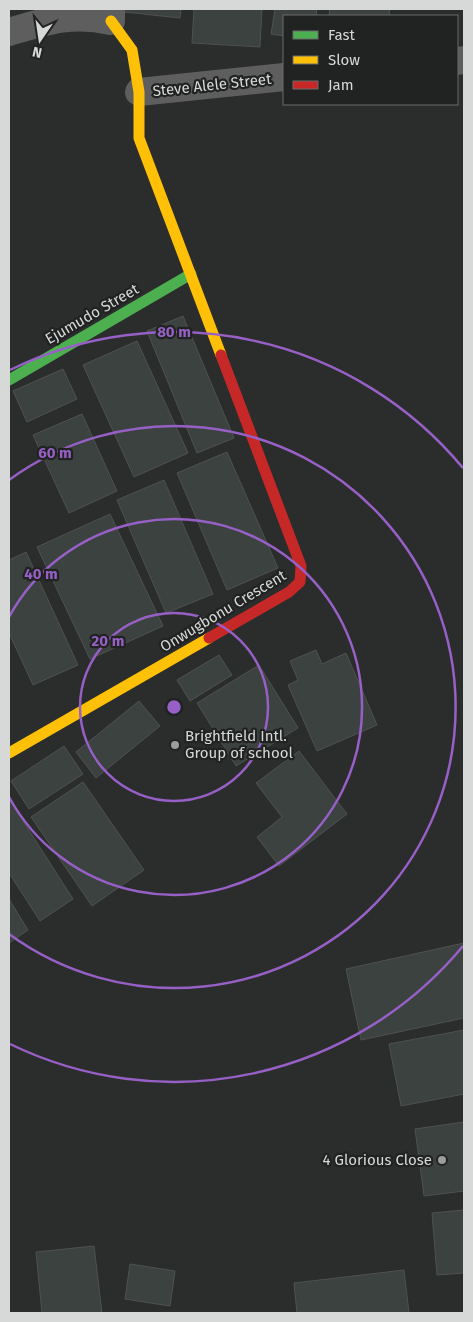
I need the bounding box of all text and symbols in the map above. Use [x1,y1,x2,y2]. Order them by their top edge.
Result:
north arrow [15,15,65,65]
legend [283,15,458,105]
text: Fast [328,26,355,44]
text: N [31,43,44,62]
text: Slow [328,51,360,69]
street label: Steve Alele Street [152,70,273,100]
text: Jam [328,76,354,94]
street label: Ejumudo Street [42,280,142,348]
text: 80 m [157,323,191,341]
text: 60 m [38,444,72,462]
text: 40 m [24,565,58,583]
street label: Onwugbonu Crescent [157,566,290,656]
text: 20 m [92,632,124,650]
centre of rings [165,698,183,716]
place label: Brightfield Intl. Group of school [185,727,293,762]
marker: Brightfield Intl. Group of school [169,739,181,751]
place label: 4 Glorious Close [322,1151,432,1169]
marker: 4 Glorious Close [436,1154,448,1166]

